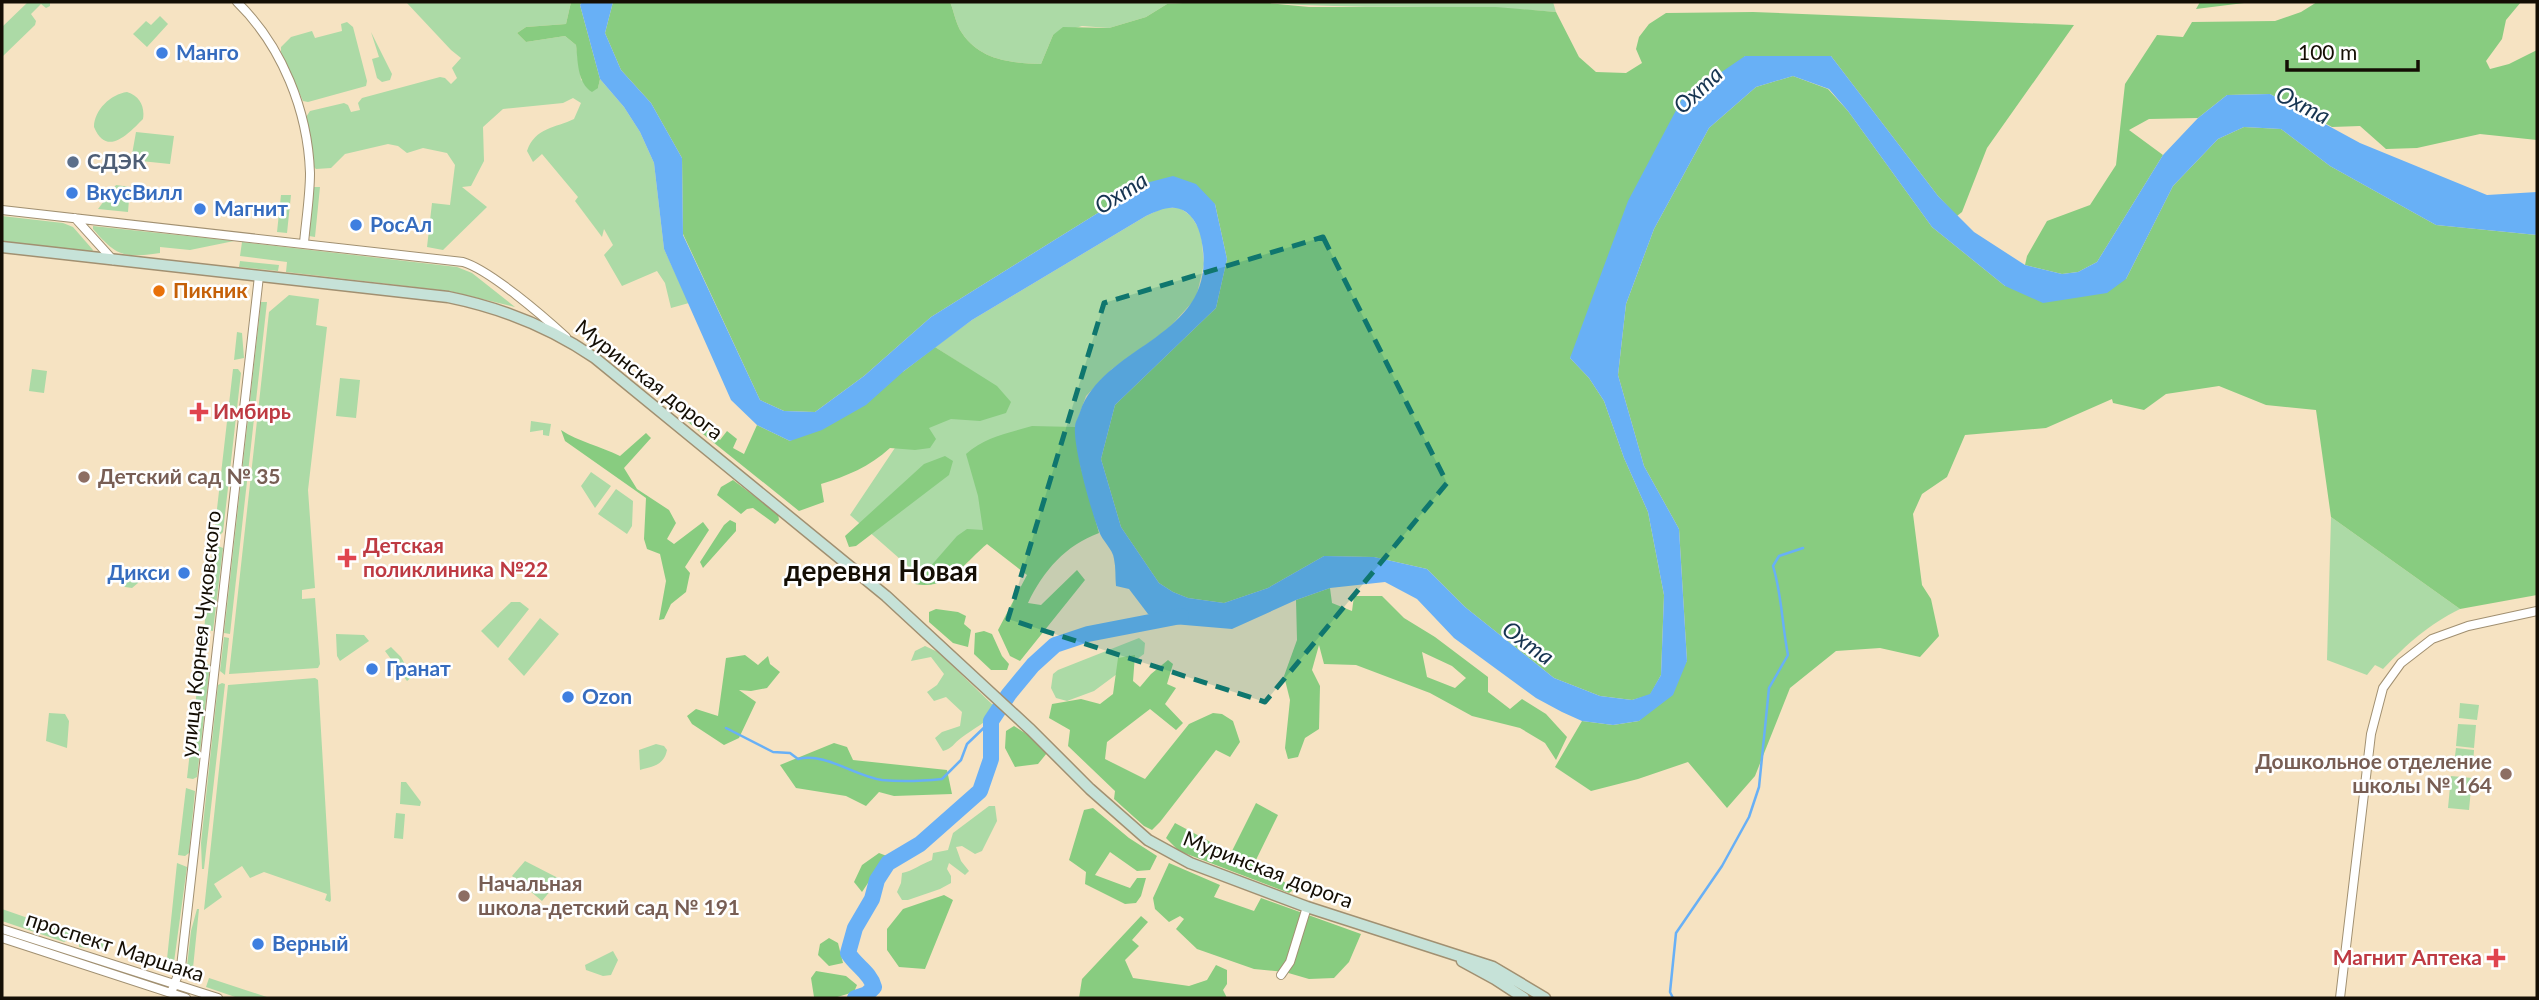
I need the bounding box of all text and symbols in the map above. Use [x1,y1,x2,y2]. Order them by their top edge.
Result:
scale bar [2287,28,2418,72]
place label: Манго [176,39,239,64]
text: 100 m [2298,39,2357,64]
marker: Манго [154,45,170,61]
water label: Охта [1667,60,1728,119]
water label: Охта [2272,79,2335,130]
place label: СДЭК [87,148,147,173]
marker: СДЭК [65,154,81,170]
water label: Охта [1089,165,1152,219]
place label: ВкусВилл [86,179,183,204]
marker: ВкусВилл [64,185,80,201]
place label: Магнит [214,195,288,220]
marker: Магнит [192,201,208,217]
place label: РосАл [370,211,432,236]
marker: РосАл [348,217,364,233]
place label: Пикник [173,277,248,302]
marker: Пикник [151,283,167,299]
street label: Муринская дорога [571,314,729,444]
place label: Имбирь [213,398,291,423]
marker: Имбирь [191,404,207,420]
place label: Детский сад № 35 [98,463,281,488]
marker: Детский сад № 35 [76,469,92,485]
street label: улица Корнея Чуковского [174,509,225,758]
place label: Детская поликлиника №22 [363,532,548,581]
marker: Детская поликлиника №22 [337,548,357,568]
district label: деревня Новая [784,553,978,587]
place label: Дикси [108,559,170,584]
marker: Дикси [176,565,192,581]
water label: Охта [1497,614,1560,670]
place label: Гранат [386,655,451,680]
marker: Гранат [364,661,380,677]
place label: Ozon [582,683,632,708]
marker: Ozon [560,689,576,705]
place label: Дошкольное отделение школы № 164 [2255,748,2492,797]
marker: Дошкольное отделение школы № 164 [2498,766,2514,782]
street label: Муринская дорога [1180,825,1357,913]
place label: Начальная школа-детский сад № 191 [478,870,740,919]
marker: Начальная школа-детский сад № 191 [456,888,472,904]
street label: проспект Маршака [23,905,208,986]
place label: Верный [272,930,349,955]
marker: Верный [250,936,266,952]
place label: Магнит Аптека [2333,944,2482,969]
marker: Магнит Аптека [2488,950,2504,966]

